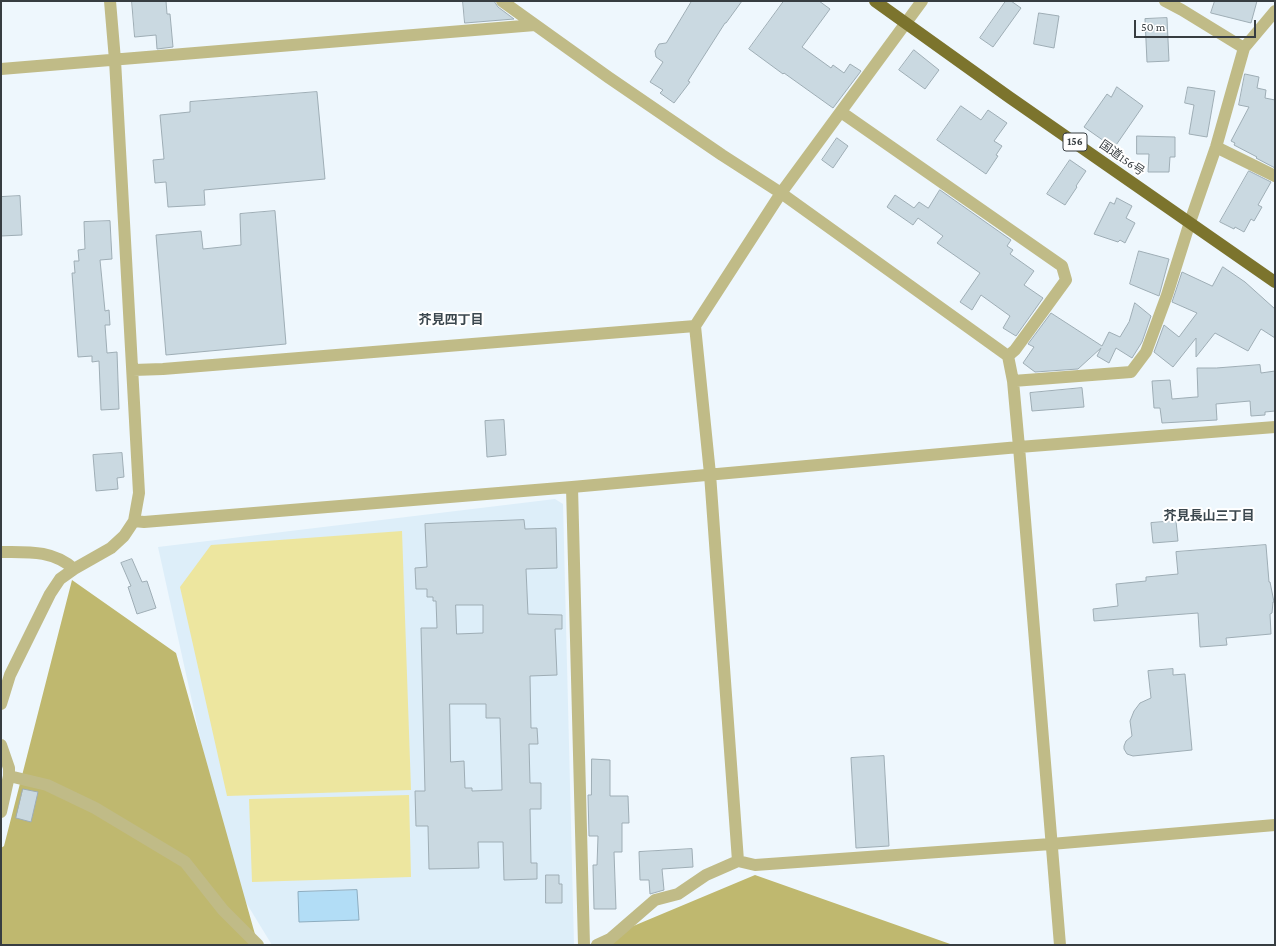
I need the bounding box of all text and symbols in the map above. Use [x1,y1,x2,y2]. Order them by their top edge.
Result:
scale bar [1136,12,1258,38]
text: 50 m [1141,20,1165,34]
road number: 156 [1063,133,1087,151]
street label: 国道156号 [1097,137,1147,179]
district label: 芥見四丁目 [419,312,483,328]
district label: 芥見長山三丁目 [1164,508,1254,524]

